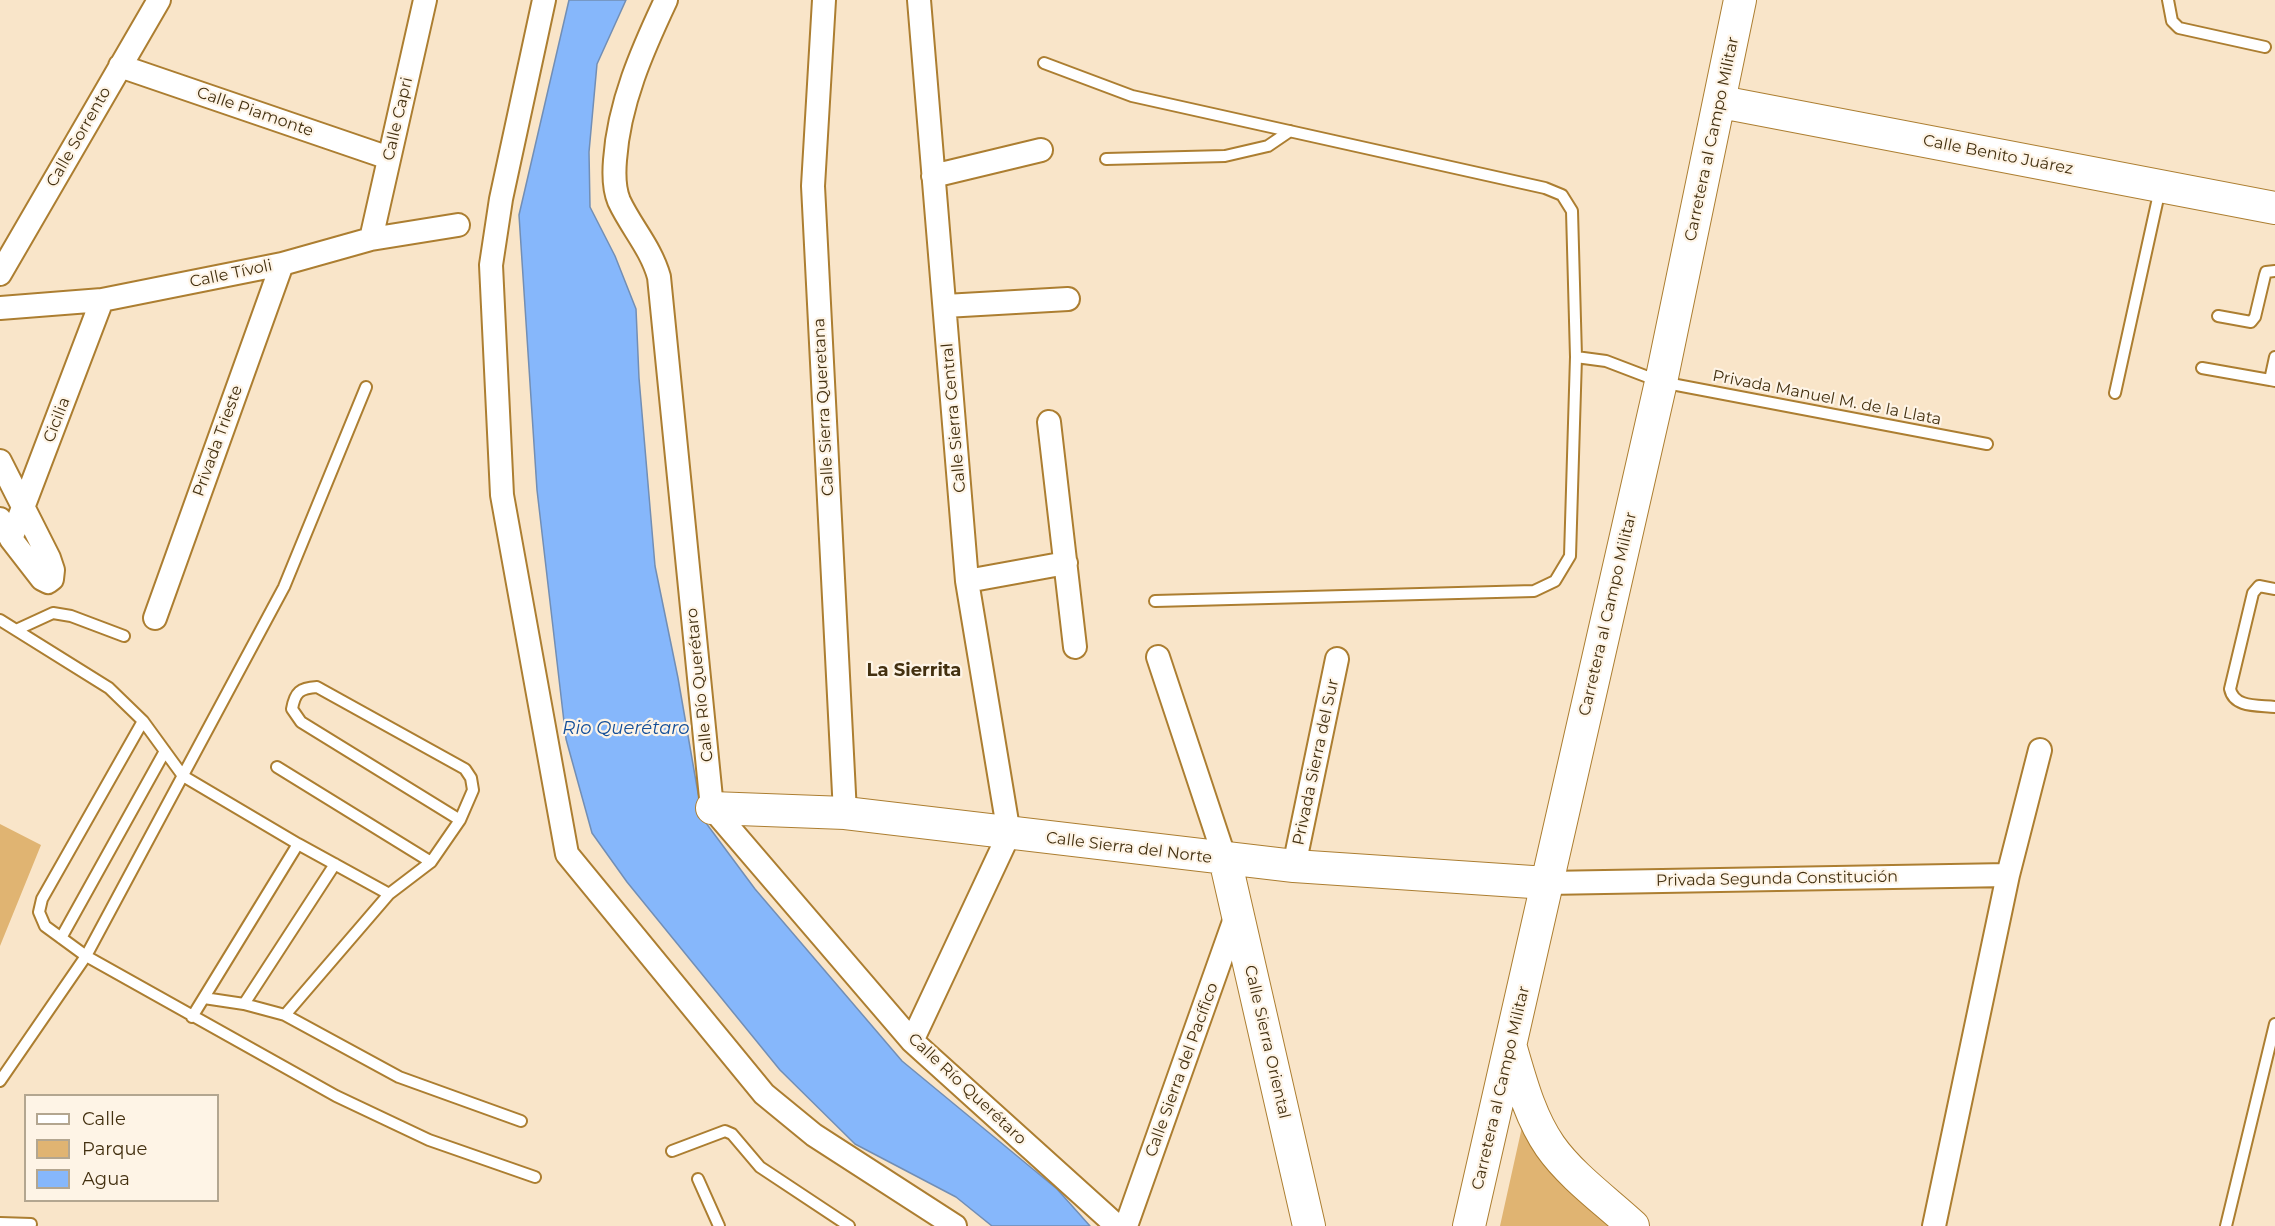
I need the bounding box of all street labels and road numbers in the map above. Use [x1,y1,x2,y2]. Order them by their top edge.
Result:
street label: Carretera al Campo Militar [1681,35,1743,243]
street label: Calle Capri [379,75,417,163]
street label: Calle Piamonte [194,83,316,141]
street label: Calle Sorrento [43,84,115,190]
street label: Calle Benito Juárez [1921,131,2075,179]
street label: Calle Tívoli [188,256,274,292]
street label: Calle Sierra Queretana [810,318,838,496]
street label: Calle Sierra Central [938,342,970,494]
street label: Privada Manuel M. de la Llata [1711,366,1943,430]
street label: Privada Trieste [189,383,247,499]
street label: Cicilia [40,395,74,445]
street label: Carretera al Campo Militar [1575,510,1641,718]
street label: Calle Río Querétaro [682,607,718,763]
street label: Privada Sierra del Sur [1289,677,1343,847]
street label: Calle Sierra del Norte [1045,828,1213,868]
street label: Privada Segunda Constitución [1656,867,1898,891]
street label: Calle Sierra Oriental [1240,963,1294,1121]
street label: Calle Sierra del Pacífico [1142,980,1222,1160]
street label: Carretera al Campo Militar [1468,984,1534,1192]
street label: Calle Río Querétaro [904,1029,1030,1149]

